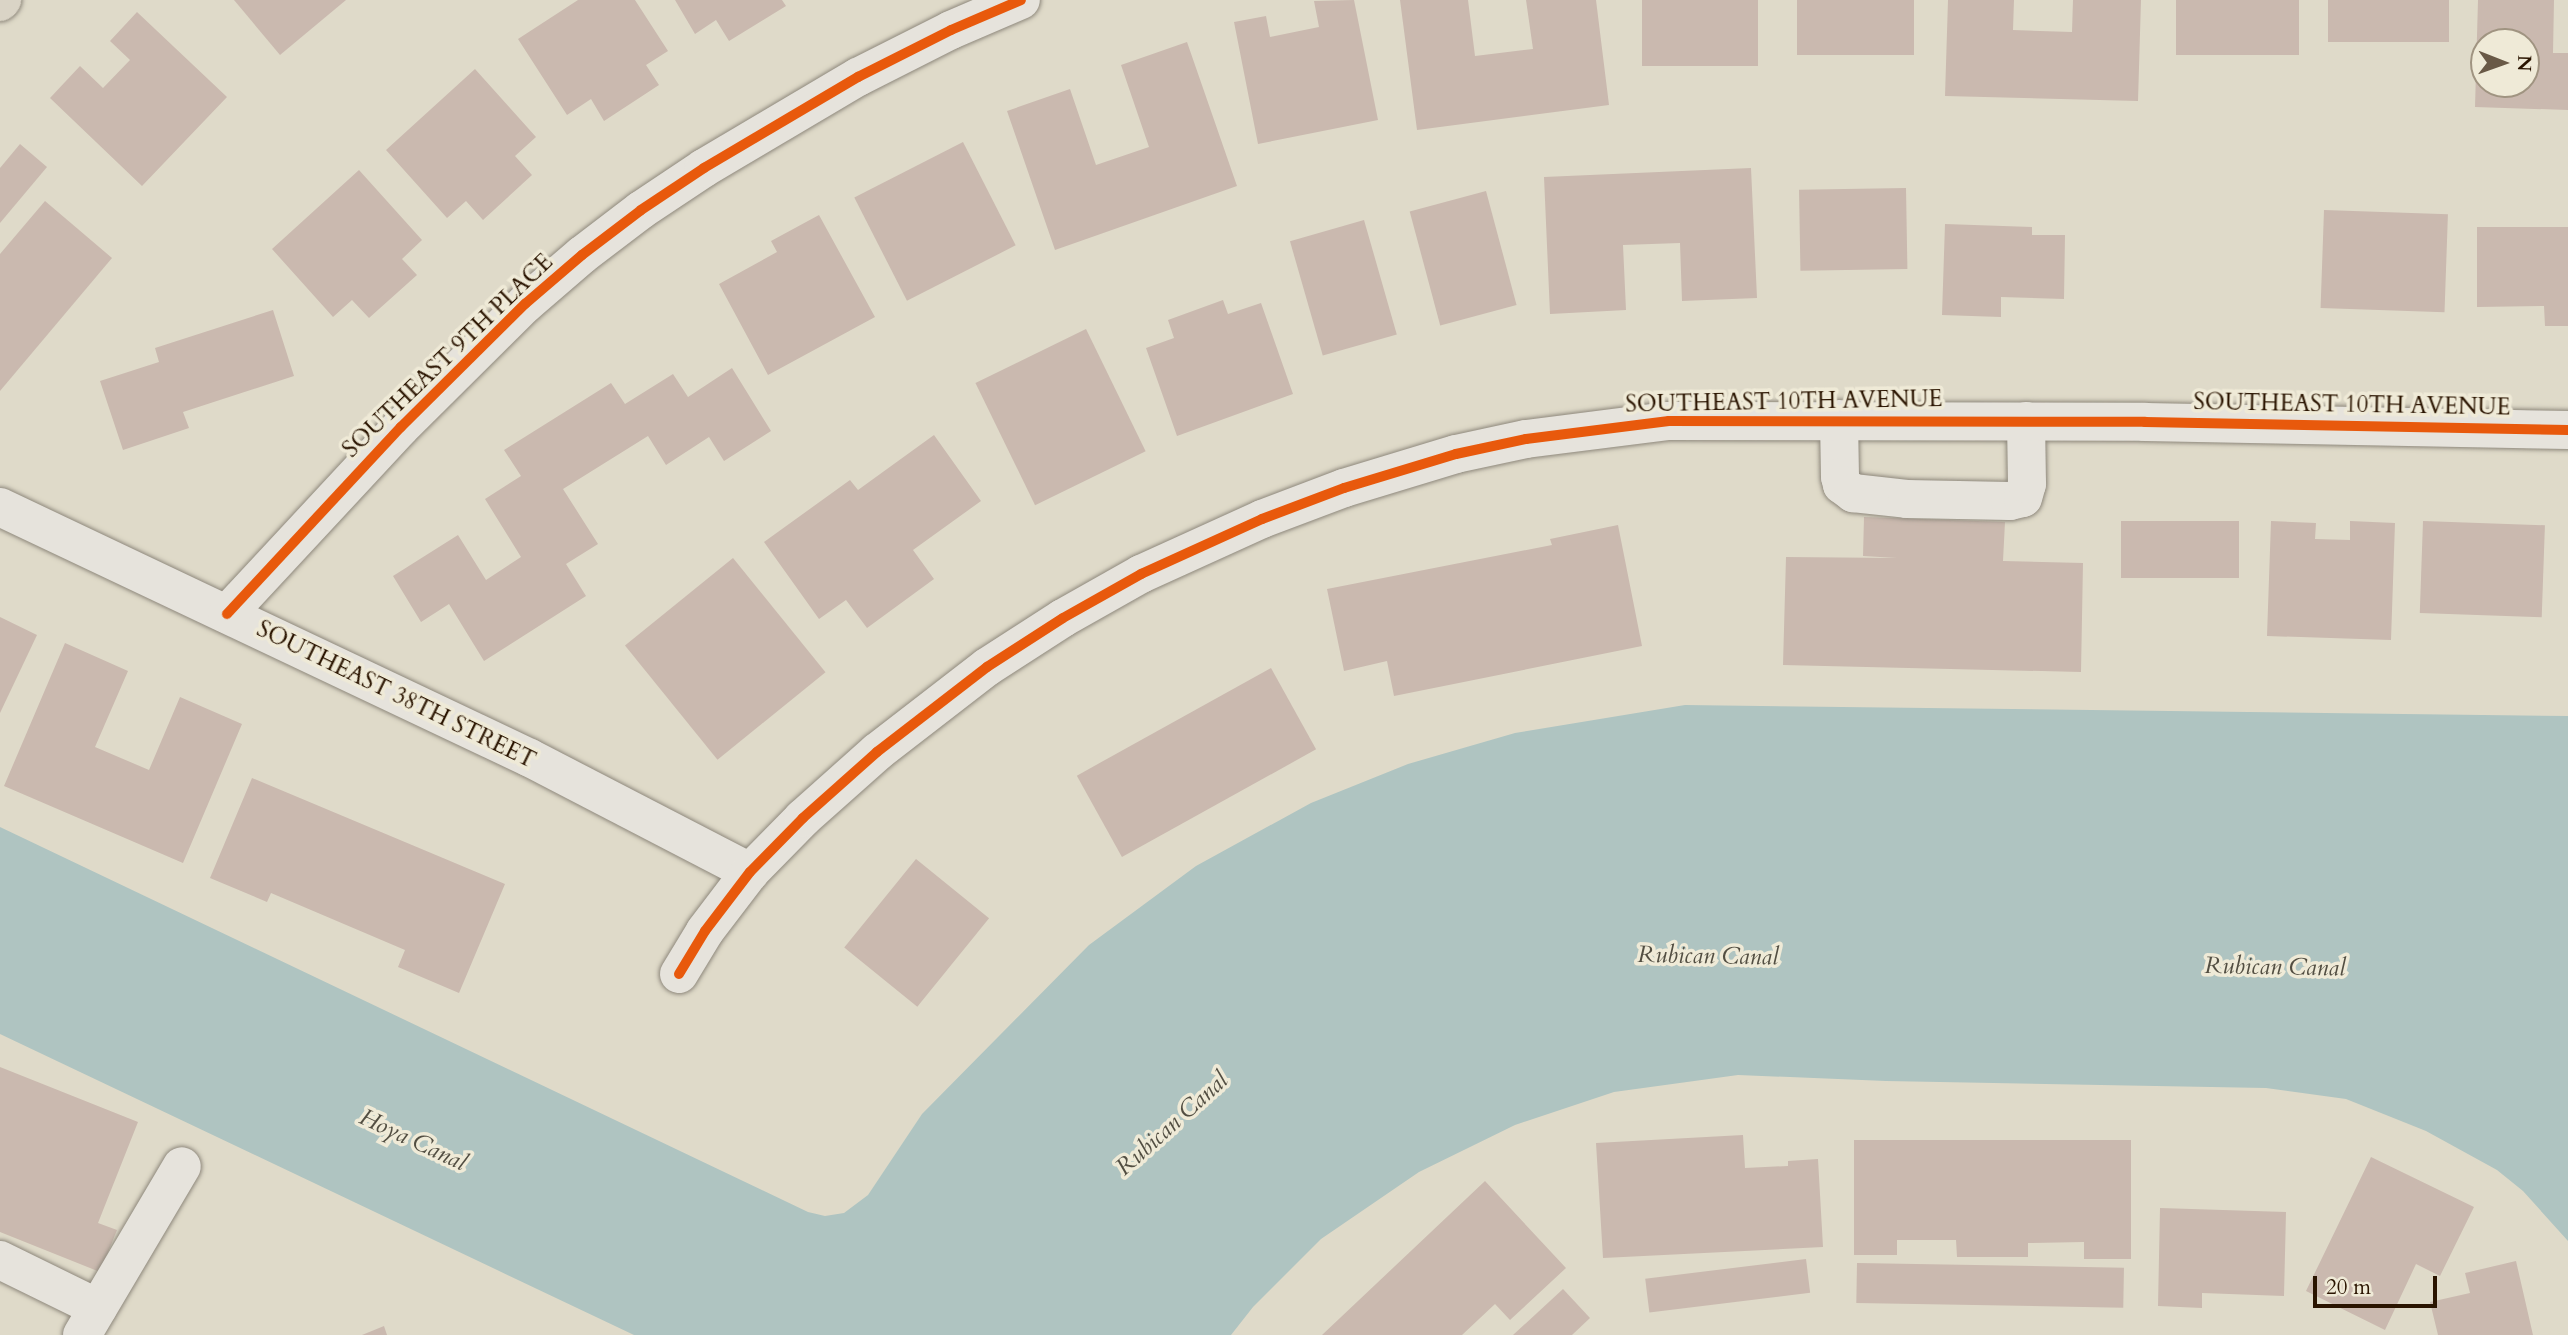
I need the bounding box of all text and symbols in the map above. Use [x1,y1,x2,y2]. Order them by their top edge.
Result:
north arrow [2470,28,2540,98]
text: N [2511,55,2537,72]
street label: SOUTHEAST 9TH PLACE [337,248,559,464]
street label: SOUTHEAST 10TH AVENUE [1625,385,1943,419]
street label: SOUTHEAST 10TH AVENUE [2193,388,2511,422]
street label: SOUTHEAST 38TH STREET [252,615,540,775]
water label: Rubican Canal [1637,940,1779,972]
water label: Rubican Canal [2204,951,2346,983]
water label: Rubican Canal [1110,1066,1234,1182]
water label: Hoya Canal [355,1103,471,1177]
scale bar [2316,1262,2440,1306]
text: 20 m [2326,1273,2371,1302]

